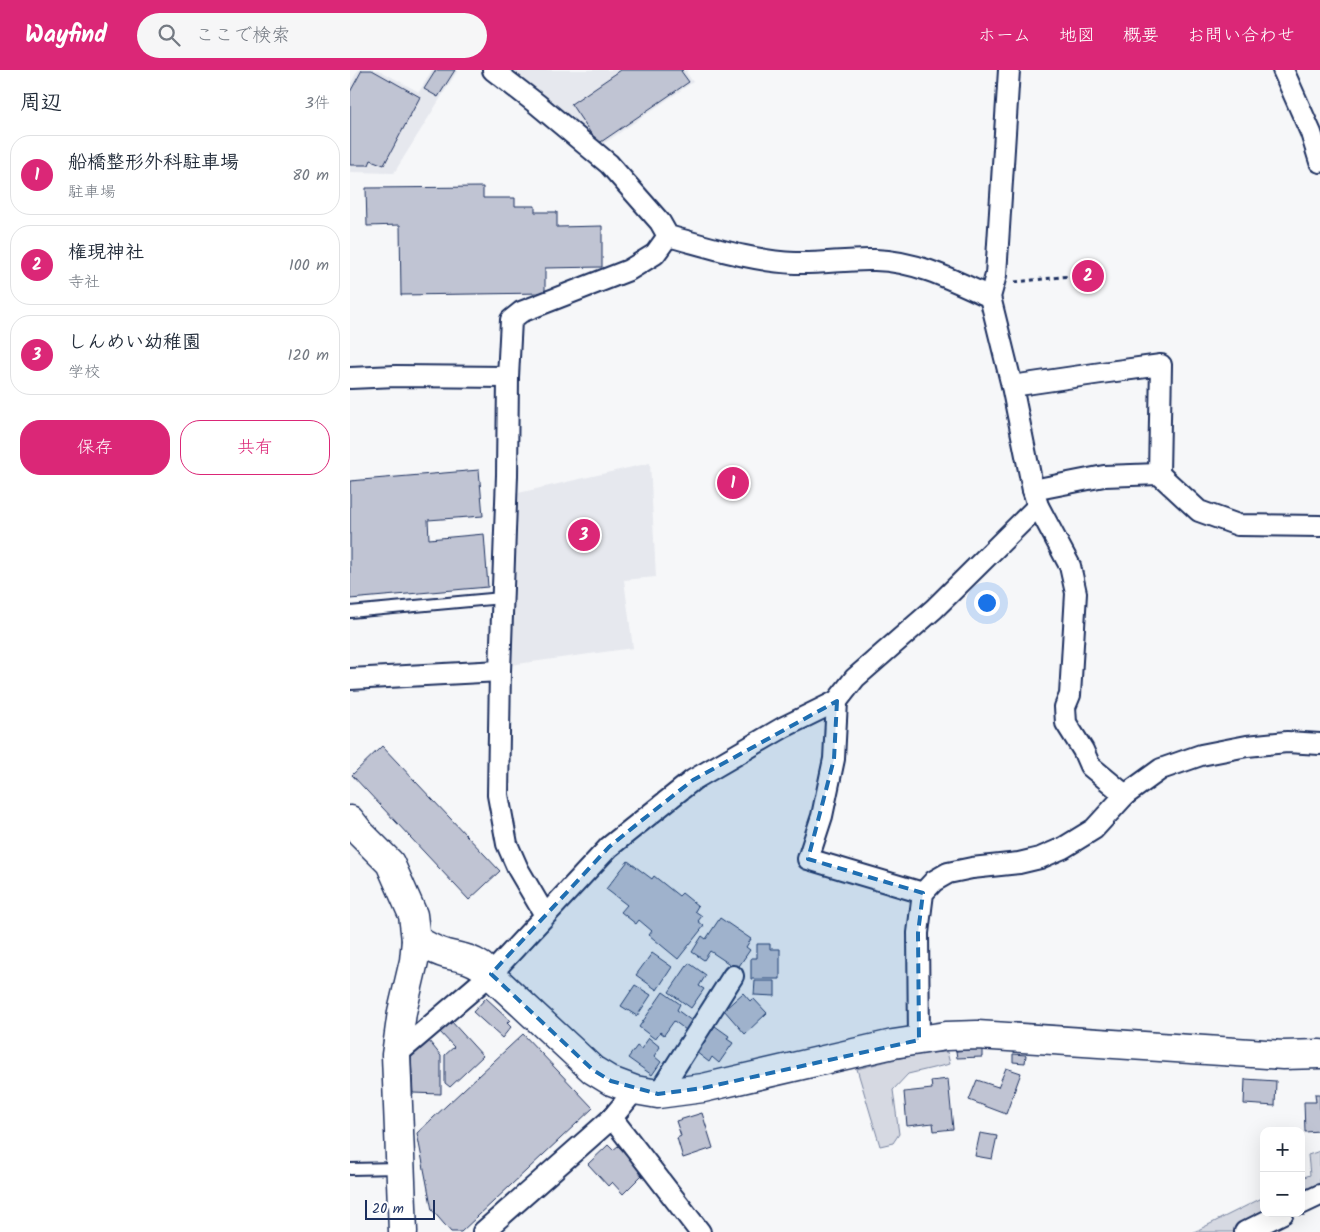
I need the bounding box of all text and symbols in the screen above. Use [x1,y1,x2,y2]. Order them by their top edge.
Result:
search box [137,13,487,58]
text: Wayfind [25,16,107,55]
icon: search [155,21,183,49]
text: ここで検索 [195,21,290,51]
text: ホーム [978,22,1031,51]
text: 地図 [1059,22,1095,51]
text: 概要 [1123,22,1159,51]
text: お問い合わせ [1187,22,1295,51]
text: 周辺 [20,87,62,120]
text: 3件 [305,91,330,116]
text: 船橋整形外科駐車場 [68,148,239,178]
text: 1 [35,163,39,188]
text: 80 m [292,163,329,188]
text: 駐車場 [68,180,116,205]
text: 権現神社 [68,238,144,268]
text: 2 [32,253,42,278]
text: 100 m [289,253,329,278]
pin: 2 [1072,257,1104,295]
text: 寺社 [68,270,100,295]
text: しんめい幼稚園 [68,328,201,358]
text: 3 [33,343,41,368]
text: 120 m [288,343,329,368]
text: 学校 [68,360,100,385]
button: 保存 [20,420,170,475]
button: 共有 [180,420,330,475]
pin: 1 [717,464,749,502]
pin: 3 [568,516,600,554]
your location [974,590,1000,616]
map controls [1260,1127,1305,1217]
button: + [1260,1127,1305,1172]
button: − [1260,1172,1305,1217]
scale bar [365,1197,435,1220]
text: 20 m [372,1198,404,1220]

